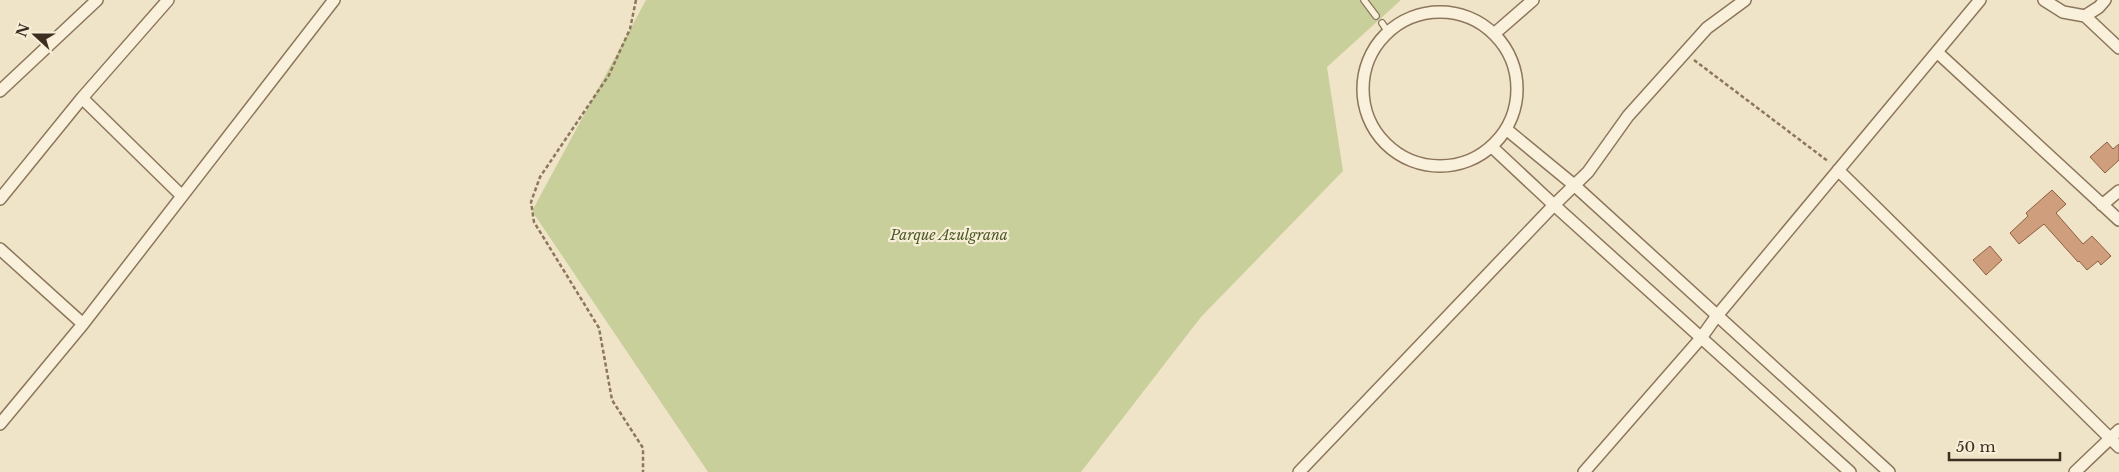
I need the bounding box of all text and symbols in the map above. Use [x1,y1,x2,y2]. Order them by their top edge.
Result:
north arrow [10,10,60,60]
text: N [12,21,34,40]
park label: Parque Azulgrana [889,226,1008,244]
scale bar [1949,430,2060,462]
text: 50 m [1956,437,1996,456]

